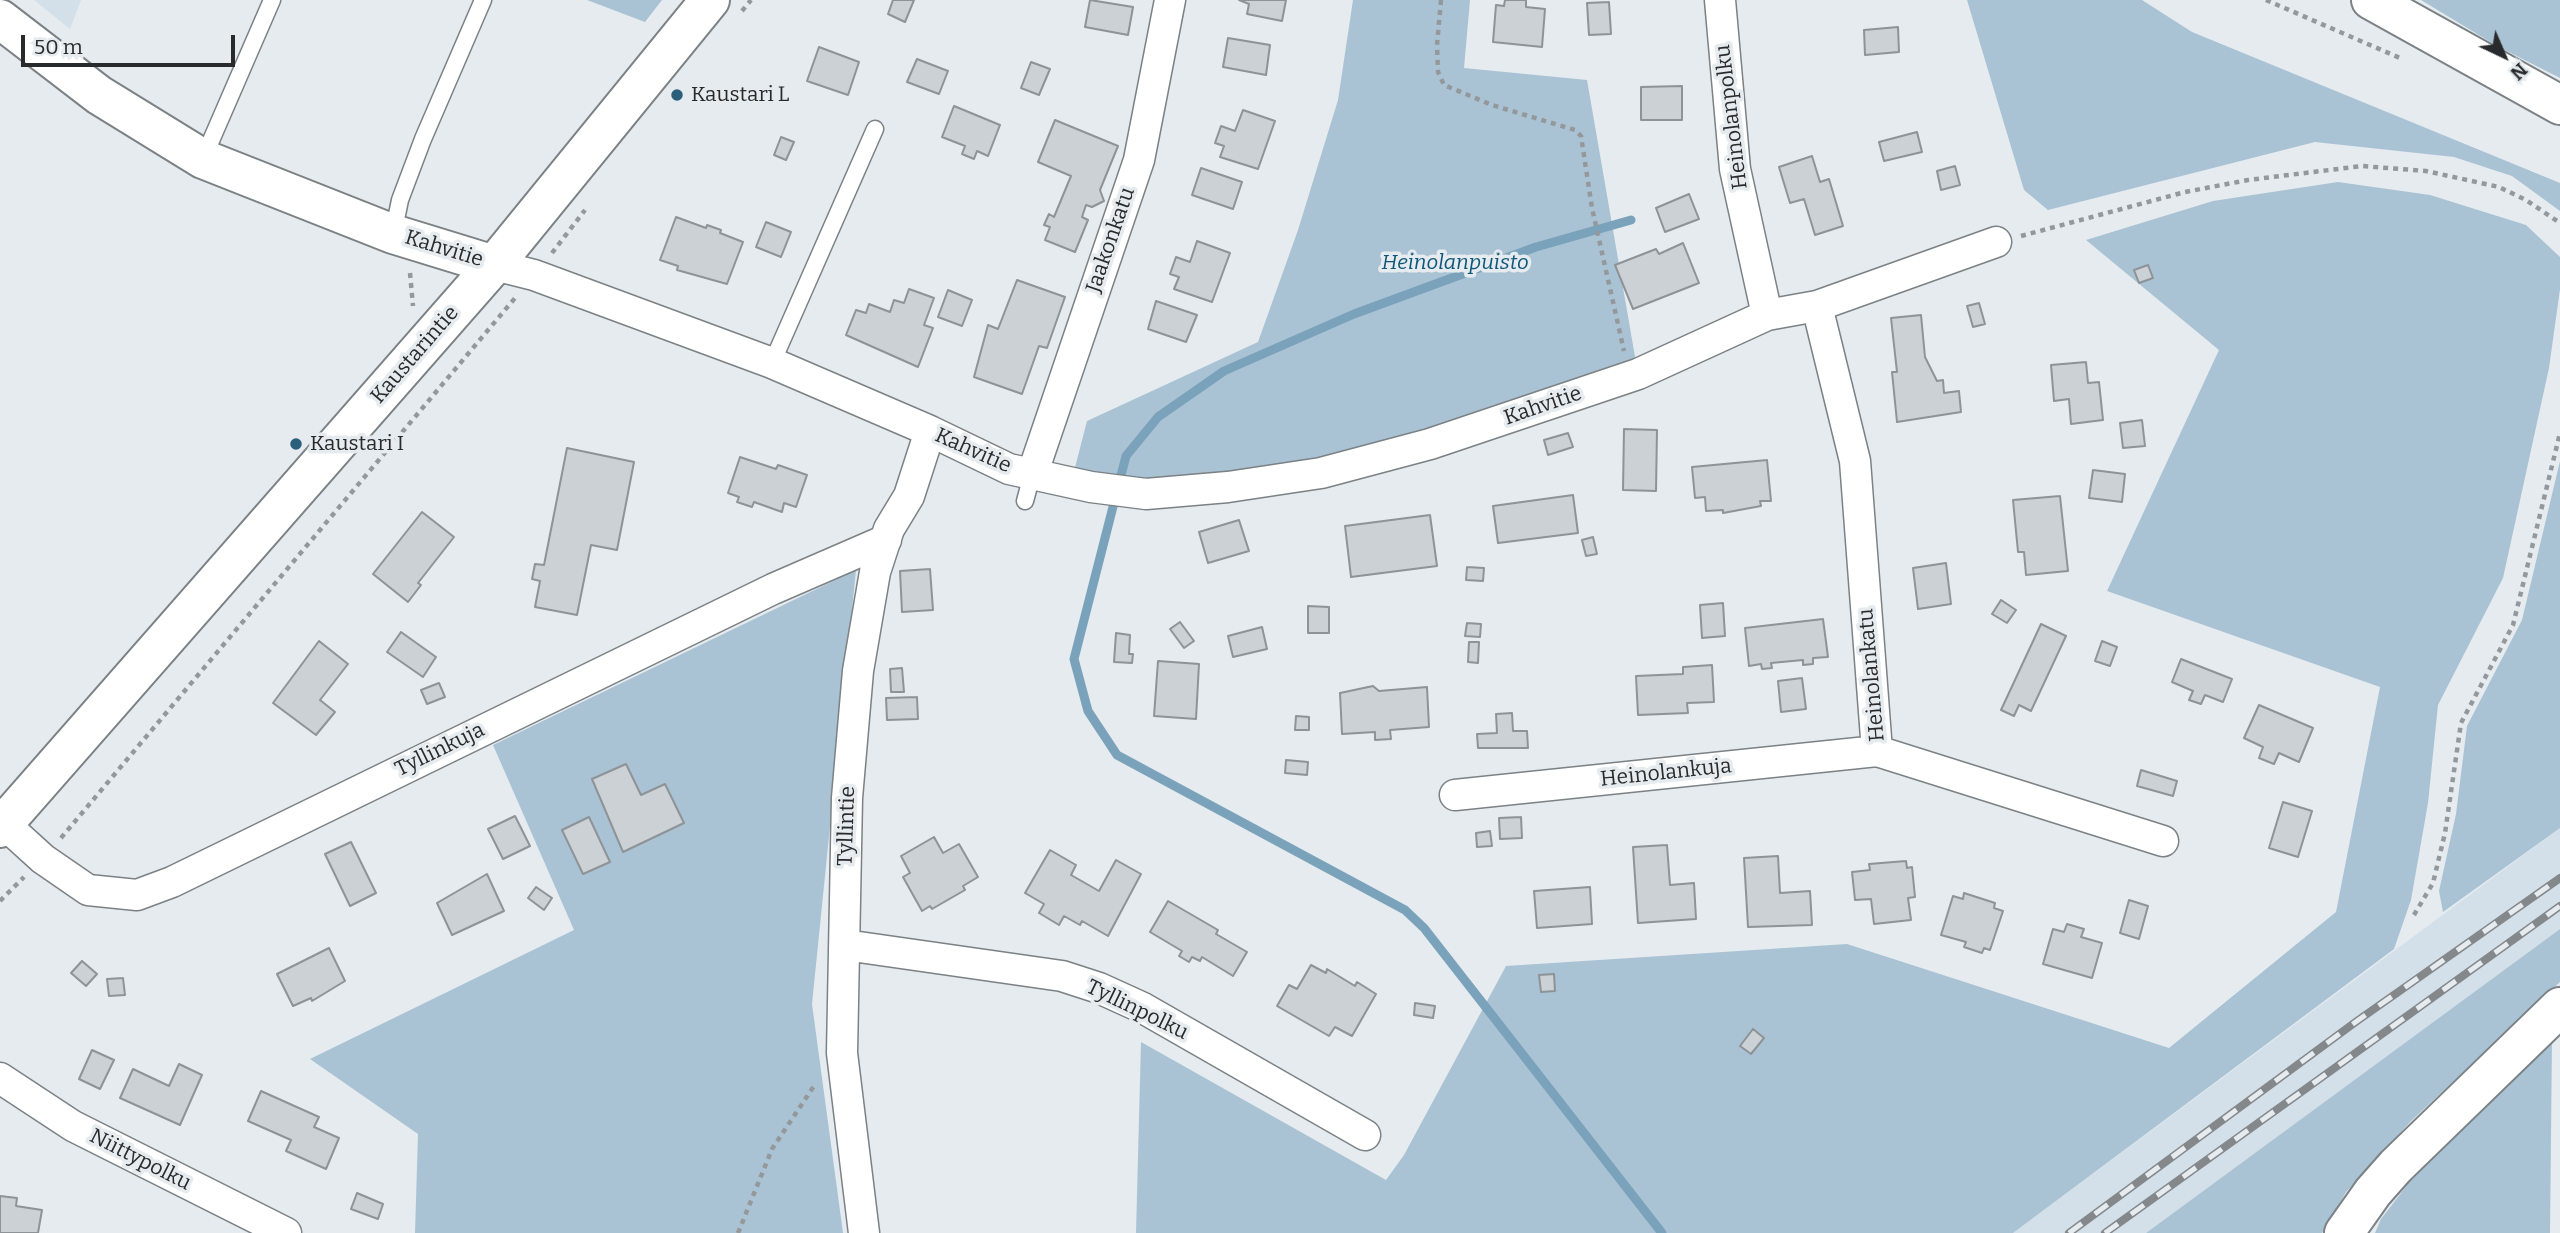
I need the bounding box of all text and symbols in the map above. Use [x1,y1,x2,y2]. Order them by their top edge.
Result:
scale bar [24,21,238,65]
north arrow [2469,21,2539,91]
text: 50 m [34,34,83,60]
street label: Heinolanpolku [1711,43,1753,191]
text: N [2506,58,2532,85]
place label: Kaustari L [691,82,789,108]
marker: Kaustari L [669,87,685,103]
street label: Jaakonkatu [1081,184,1141,296]
street label: Kahvitie [402,225,486,273]
park label: Heinolanpuisto [1381,250,1529,276]
street label: Kaustarintie [366,301,464,409]
street label: Kahvitie [1501,381,1585,431]
street label: Kahvitie [931,423,1015,479]
place label: Kaustari I [310,431,404,457]
marker: Kaustari I [288,436,304,452]
street label: Heinolankatu [1854,607,1890,743]
street label: Tyllinkuja [391,718,489,782]
street label: Heinolankuja [1599,754,1733,792]
street label: Tyllintie [833,786,861,866]
street label: Tyllinpolku [1082,975,1192,1045]
street label: Niittypolku [85,1124,195,1196]

